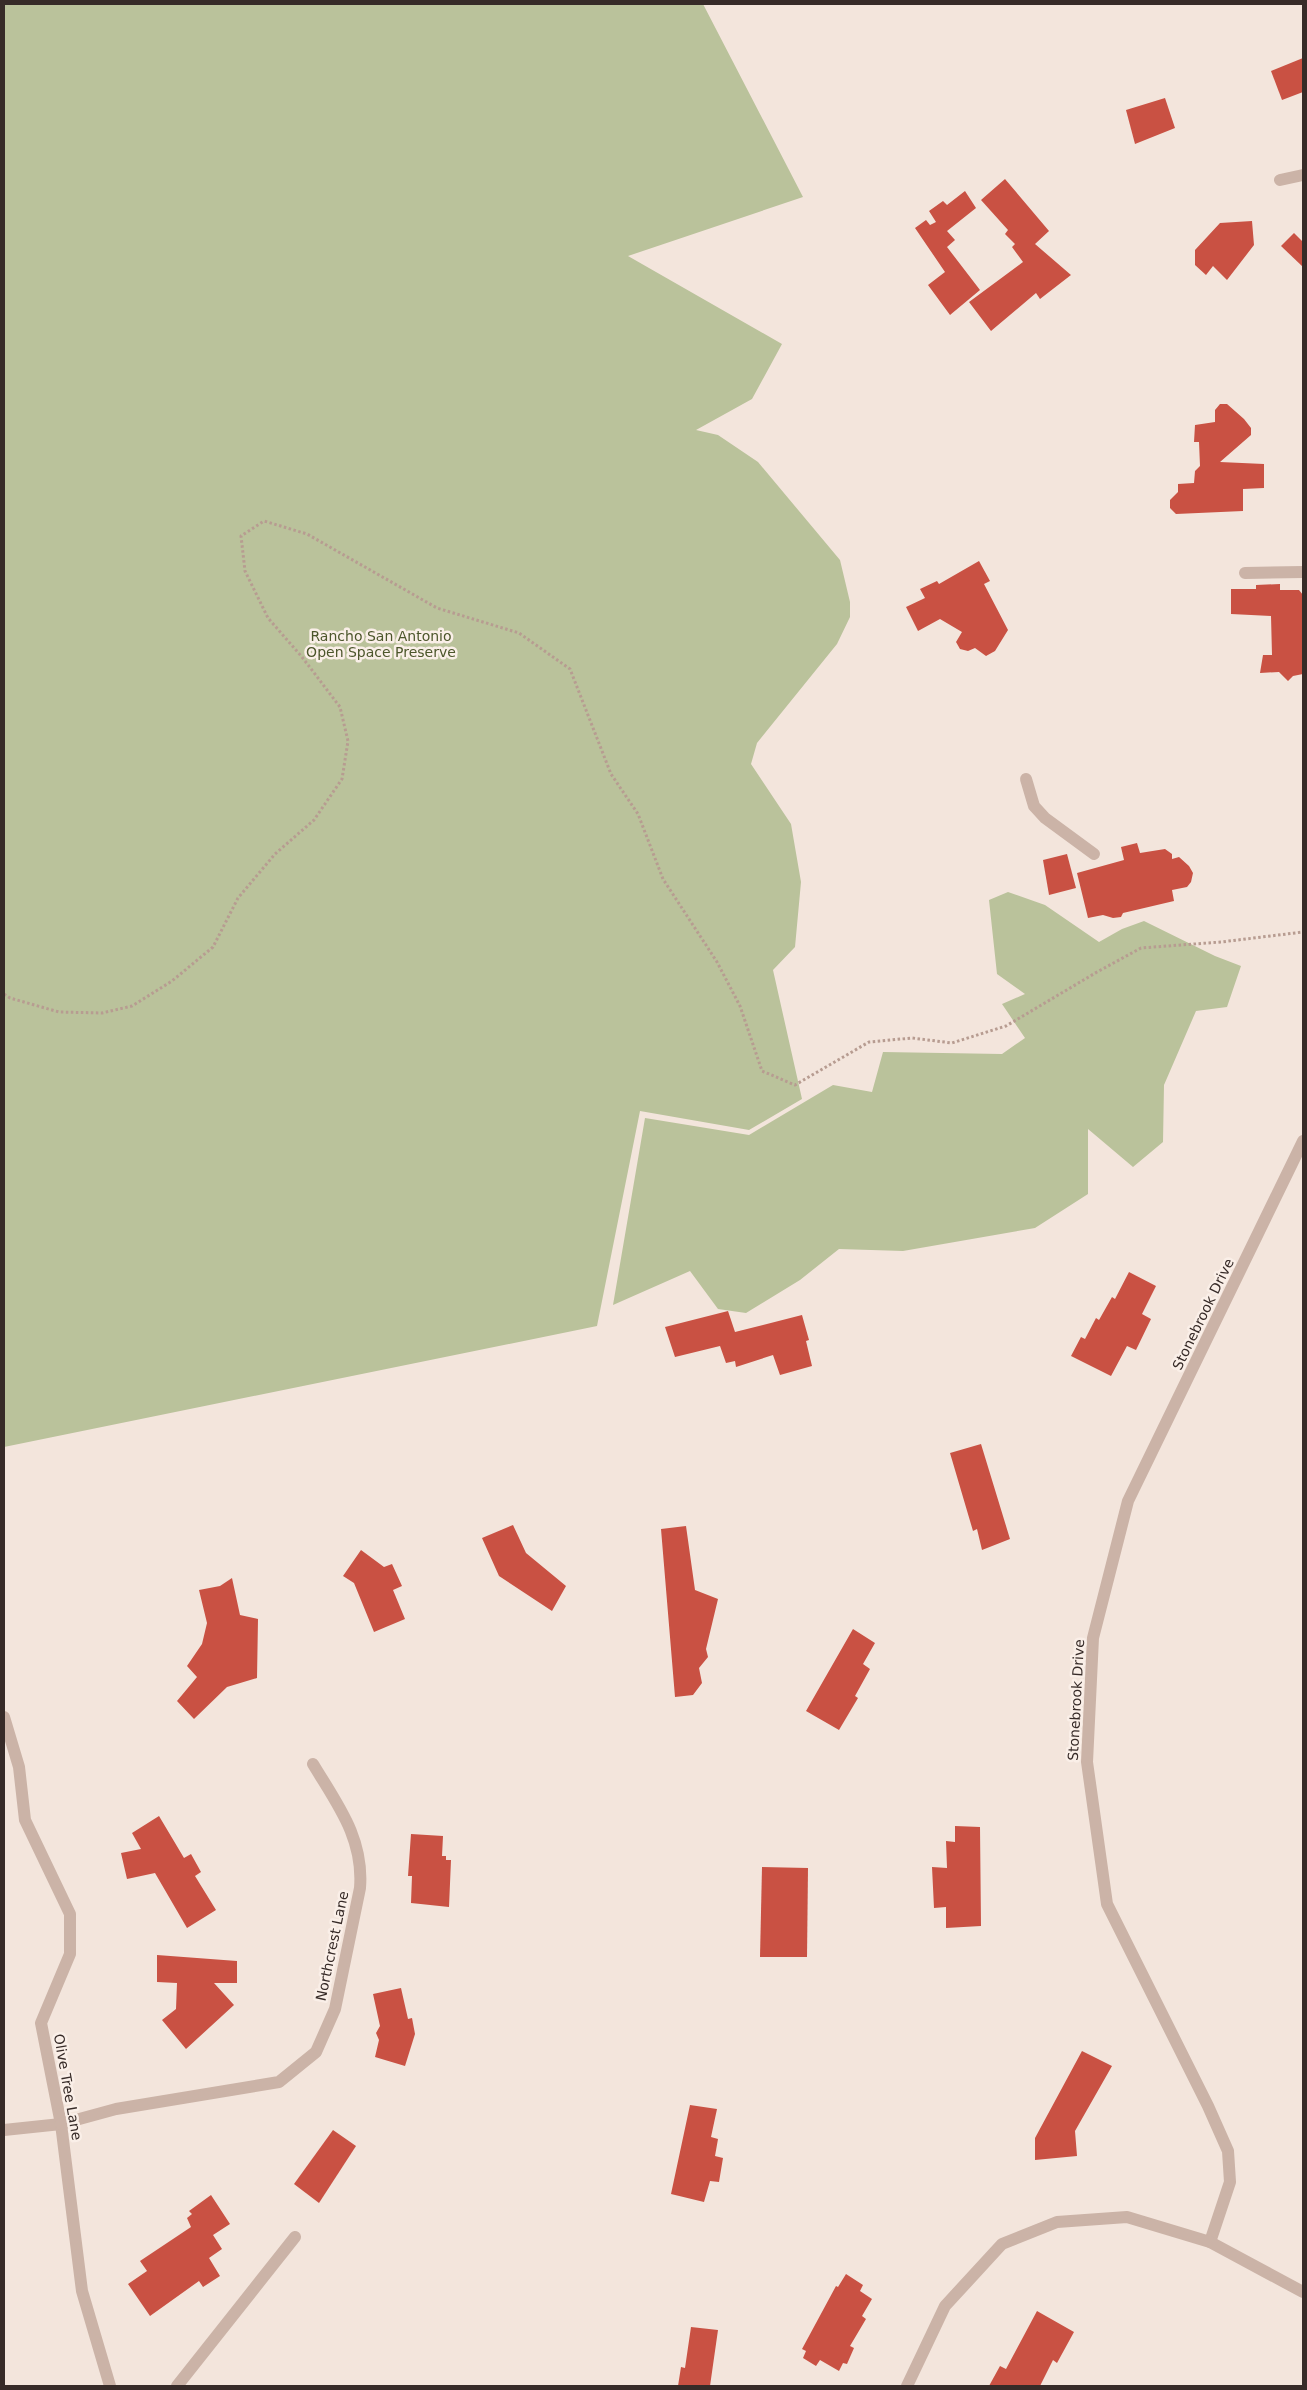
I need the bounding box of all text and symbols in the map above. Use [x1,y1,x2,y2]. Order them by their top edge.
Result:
park label: Rancho San Antonio Open Space Preserve [306,628,456,660]
street label: Stonebrook Drive [1169,1256,1237,1372]
street label: Stonebrook Drive [1065,1639,1087,1761]
street label: Northcrest Lane [313,1890,351,2002]
street label: Olive Tree Lane [51,2033,85,2141]

